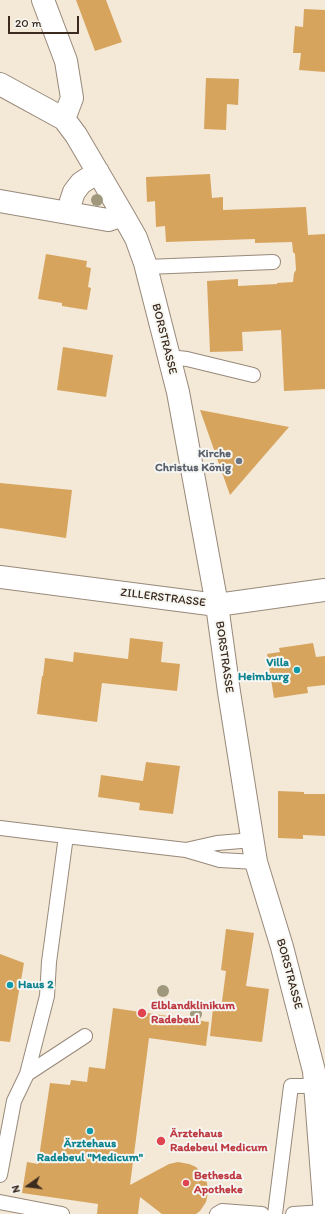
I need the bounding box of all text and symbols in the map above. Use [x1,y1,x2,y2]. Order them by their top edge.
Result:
scale bar [10,8,81,34]
text: 20 m [15,16,42,30]
street label: BORSTRASSE [148,302,180,376]
place label: Kirche Christus König [155,447,231,475]
marker: Kirche Christus König [234,456,244,466]
street label: ZILLERSTRASSE [119,586,207,610]
street label: BORSTRASSE [212,620,236,694]
place label: Villa Heimburg [238,656,289,684]
marker: Villa Heimburg [292,665,302,675]
street label: BORSTRASSE [273,937,305,1011]
place label: Haus 2 [18,978,53,992]
marker: Haus 2 [5,980,15,990]
place label: Elblandklinikum Radebeul [151,999,235,1027]
marker: Elblandklinikum Radebeul [136,1007,148,1019]
marker: Ärztehaus Radebeul "Medicum" [85,1126,95,1136]
place label: Ärztehaus Radebeul Medicum [170,1127,268,1155]
marker: Ärztehaus Radebeul Medicum [155,1135,167,1147]
place label: Ärztehaus Radebeul "Medicum" [37,1137,143,1165]
north arrow [8,1166,48,1206]
place label: Bethesda Apotheke [194,1169,243,1197]
marker: Bethesda Apotheke [181,1178,191,1188]
text: N [9,1184,23,1194]

